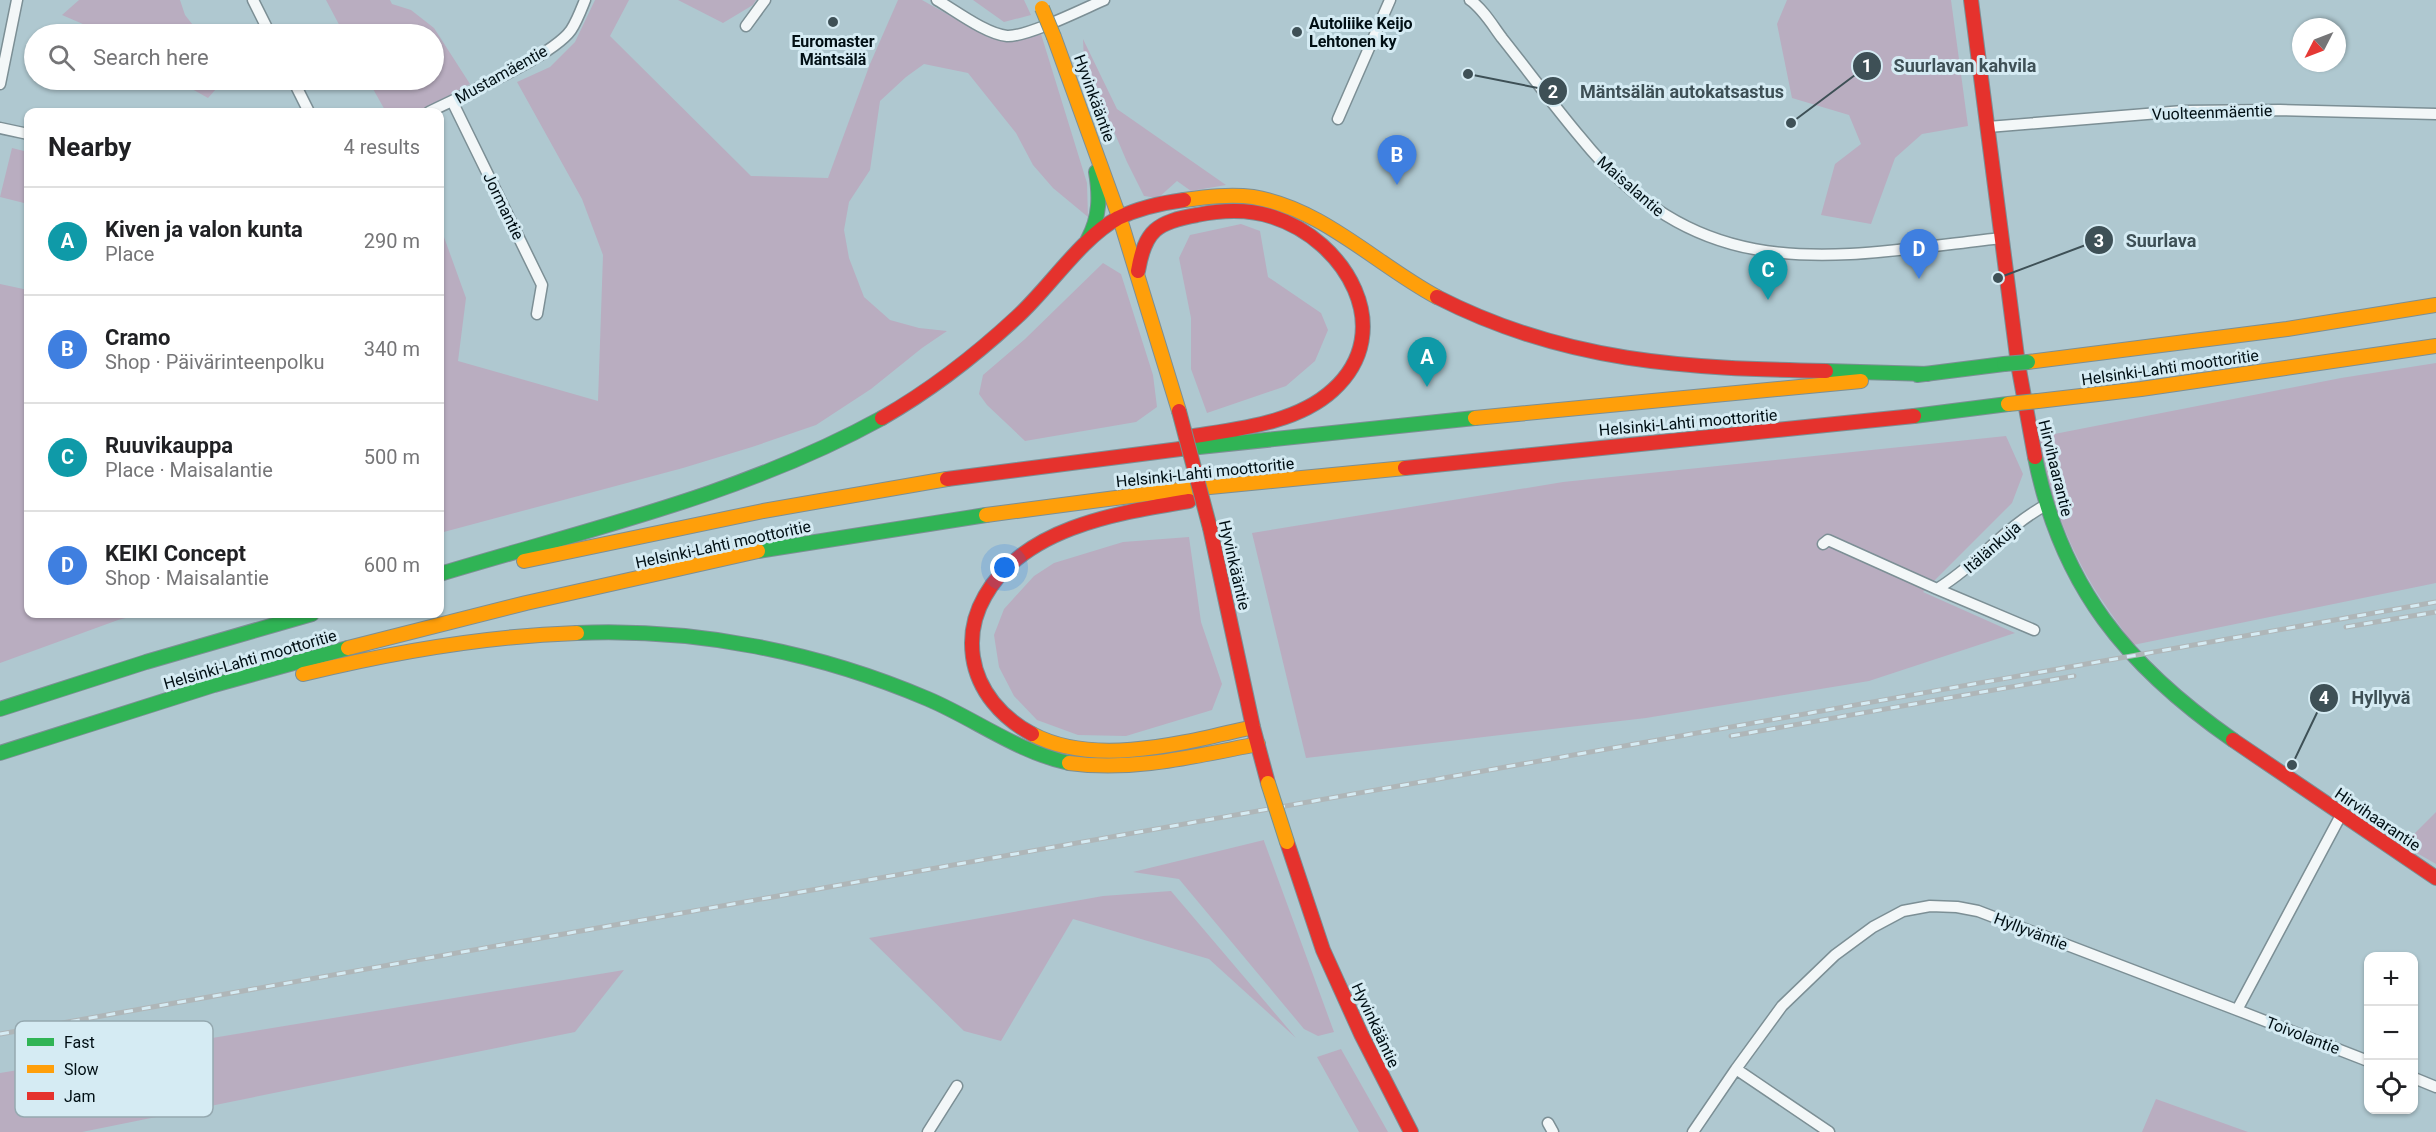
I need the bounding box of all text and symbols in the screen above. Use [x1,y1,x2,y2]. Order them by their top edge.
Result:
place label: Autoliike Keijo Lehtonen ky [1309,14,1413,51]
marker: Euromaster Mäntsälä [826,15,840,29]
north arrow [2292,18,2346,72]
search box [24,24,444,90]
marker: Autoliike Keijo Lehtonen ky [1290,25,1304,39]
place label: Euromaster Mäntsälä [791,32,875,69]
icon: search [45,41,78,74]
street label: Mustamäentie [452,41,551,108]
text: Search here [93,45,209,70]
callout: Suurlavan kahvila [1852,48,2048,84]
street label: Hyvinkääntie [1070,52,1119,144]
text: 1 [1862,55,1872,76]
text: Suurlavan kahvila [1894,55,2037,76]
callout: Mäntsälän autokatsastus [1538,73,1796,109]
text: 2 [1548,81,1558,102]
text: Mäntsälän autokatsastus [1580,81,1784,102]
street label: Vuolteenmäentie [2151,101,2273,124]
text: Nearby [48,132,131,162]
text: 4 results [344,135,420,159]
pin: B [1378,136,1416,185]
street label: Maisalantie [1593,152,1668,221]
street label: Jormantie [479,169,528,243]
text: Kiven ja valon kunta [105,217,303,242]
callout: Suurlava [2084,222,2208,258]
text: A [61,229,74,253]
text: 290 m [364,229,420,253]
pin: D [1900,230,1938,279]
text: 3 [2094,230,2104,251]
text: Suurlava [2126,230,2197,251]
text: Place [105,242,154,266]
pin: C [1748,250,1788,300]
text: Cramo [105,325,170,350]
text: B [61,337,74,361]
text: 340 m [364,337,420,361]
pin: A [1408,338,1446,387]
street label: Helsinki-Lahti moottoritie [2080,346,2260,389]
text: Shop · Päivärinteenpolku [105,350,325,374]
street label: Helsinki-Lahti moottoritie [1598,405,1778,440]
street label: Hirvihaarantie [2034,418,2077,518]
text: Ruuvikauppa [105,433,233,458]
text: C [61,445,74,469]
text: 500 m [364,445,420,469]
street label: Helsinki-Lahti moottoritie [1115,454,1295,491]
text: Place · Maisalantie [105,458,273,482]
street label: Helsinki-Lahti moottoritie [634,517,813,572]
street label: Hyvinkääntie [1215,518,1254,612]
street label: Itälänkuja [1960,518,2025,577]
text: KEIKI Concept [105,541,246,566]
text: D [61,553,74,577]
text: 600 m [364,553,420,577]
your location [990,553,1019,582]
text: Shop · Maisalantie [105,566,269,590]
street label: Helsinki-Lahti moottoritie [161,626,339,693]
callout: Hyllyvä [2309,680,2422,716]
text: 4 [2319,687,2329,708]
text: Hyllyvä [2352,687,2411,708]
street label: Hirvihaarantie [2331,784,2424,855]
street label: Hyllyväntie [1991,909,2070,954]
map controls [2364,952,2418,1114]
button: + [2364,952,2418,1006]
street label: Hyvinkääntie [1348,980,1403,1071]
button: − [2364,1006,2418,1060]
street label: Toivolantie [2263,1013,2342,1058]
legend [15,1021,213,1117]
text: Fast [64,1033,95,1052]
text: Slow [64,1060,99,1079]
button: locate [2364,1060,2418,1114]
text: Jam [64,1087,96,1106]

